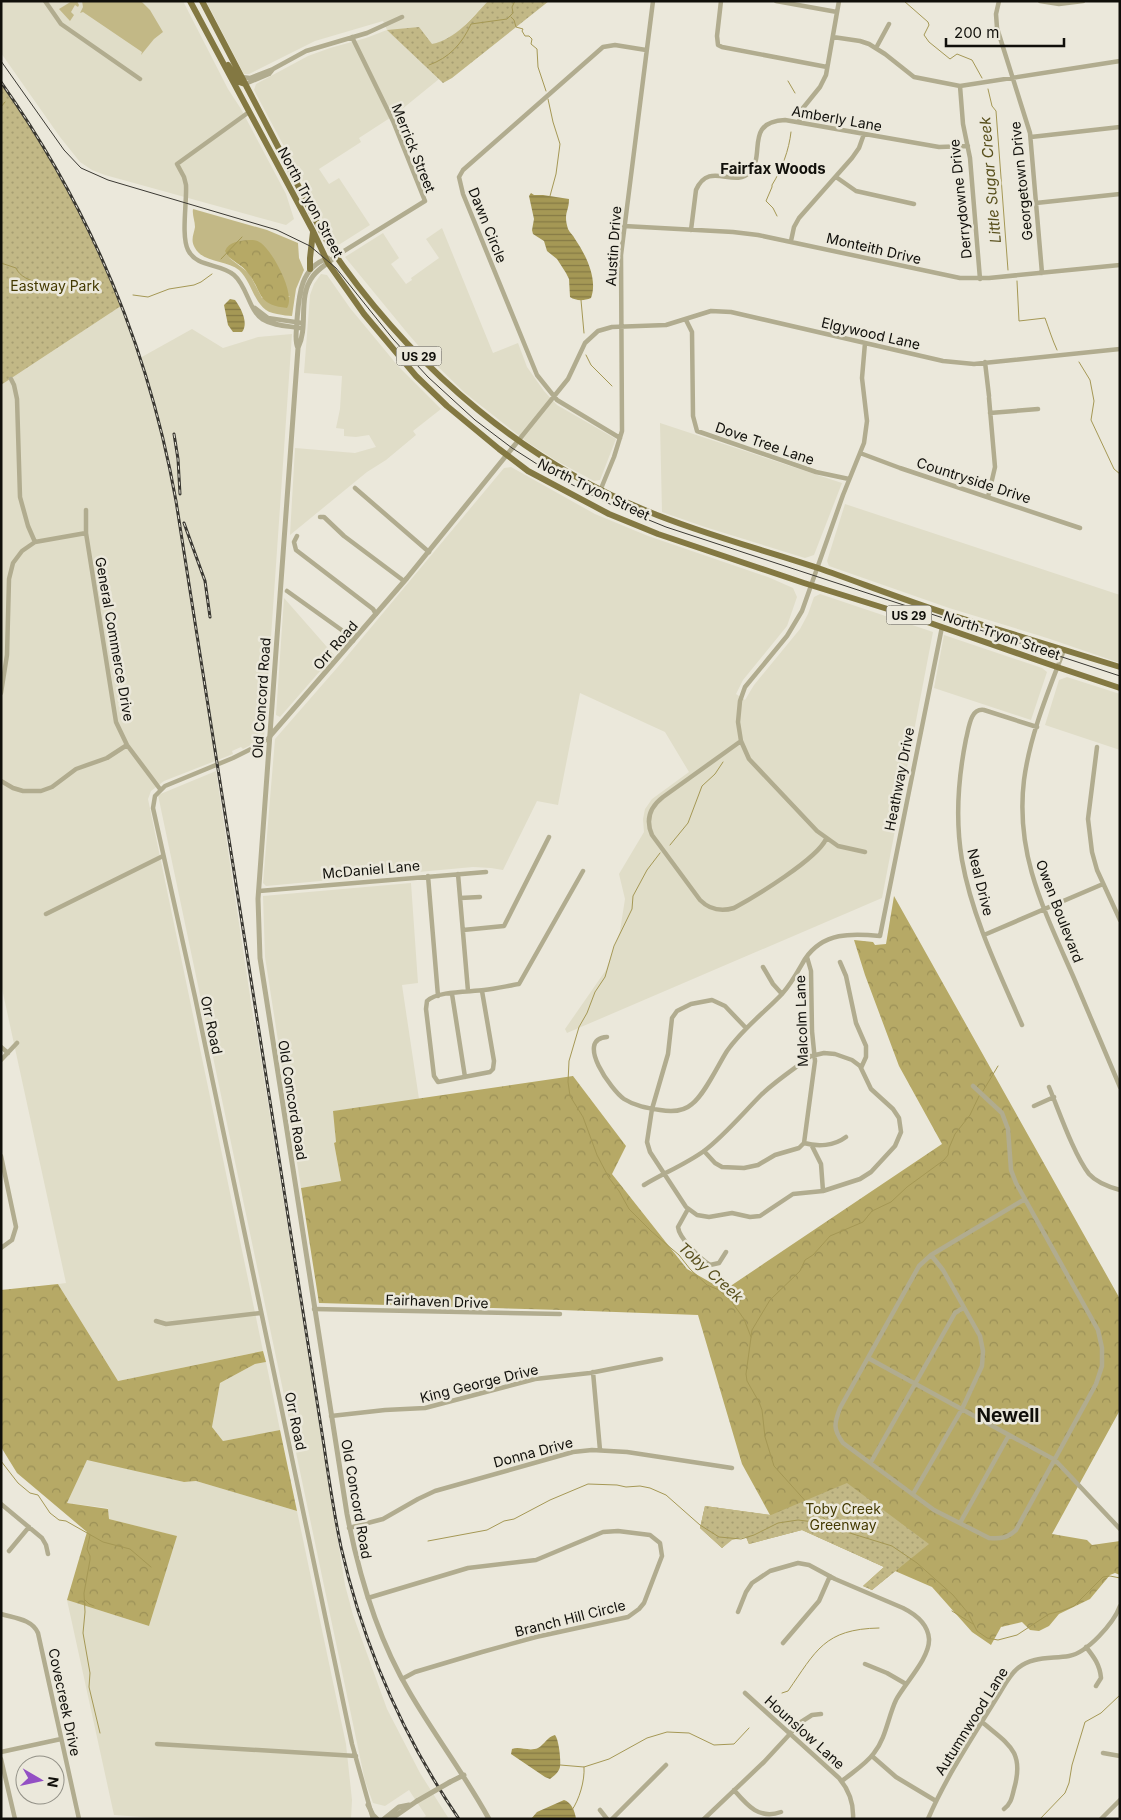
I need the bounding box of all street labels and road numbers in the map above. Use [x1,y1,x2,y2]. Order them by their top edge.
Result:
street label: Merrick Street [388,101,440,195]
street label: Amberly Lane [790,102,884,134]
street label: Georgetown Drive [1006,121,1036,241]
street label: Derrydowne Drive [945,138,975,260]
street label: North Tryon Street [275,144,347,261]
street label: Dawn Circle [465,185,511,265]
street label: Austin Drive [602,205,624,287]
street label: Monteith Drive [825,229,923,267]
street label: Elgywood Lane [820,313,922,353]
road number: US 29 [396,346,442,366]
street label: Dove Tree Lane [713,418,817,468]
street label: Countryside Drive [915,453,1033,507]
street label: North Tryon Street [535,454,653,524]
street label: General Commerce Drive [92,555,138,723]
road number: US 29 [886,606,932,624]
street label: North Tryon Street [941,607,1063,663]
street label: Orr Road [309,617,361,673]
street label: Old Concord Road [248,637,274,759]
street label: Heathway Drive [881,726,917,832]
street label: Neal Drive [964,847,998,917]
street label: McDaniel Lane [321,856,421,882]
street label: Owen Boulevard [1033,857,1087,965]
street label: Malcolm Lane [791,975,811,1067]
street label: Orr Road [198,994,226,1056]
street label: Old Concord Road [275,1039,311,1161]
street label: Fairhaven Drive [385,1291,489,1311]
street label: King George Drive [418,1360,540,1406]
street label: Orr Road [282,1390,310,1452]
street label: Donna Drive [491,1433,575,1471]
street label: Old Concord Road [338,1438,376,1560]
street label: Branch Hill Circle [513,1596,627,1640]
street label: Covecreek Drive [45,1647,85,1757]
street label: Autumnwood Lane [931,1664,1011,1778]
street label: Hounslow Lane [761,1692,849,1772]

